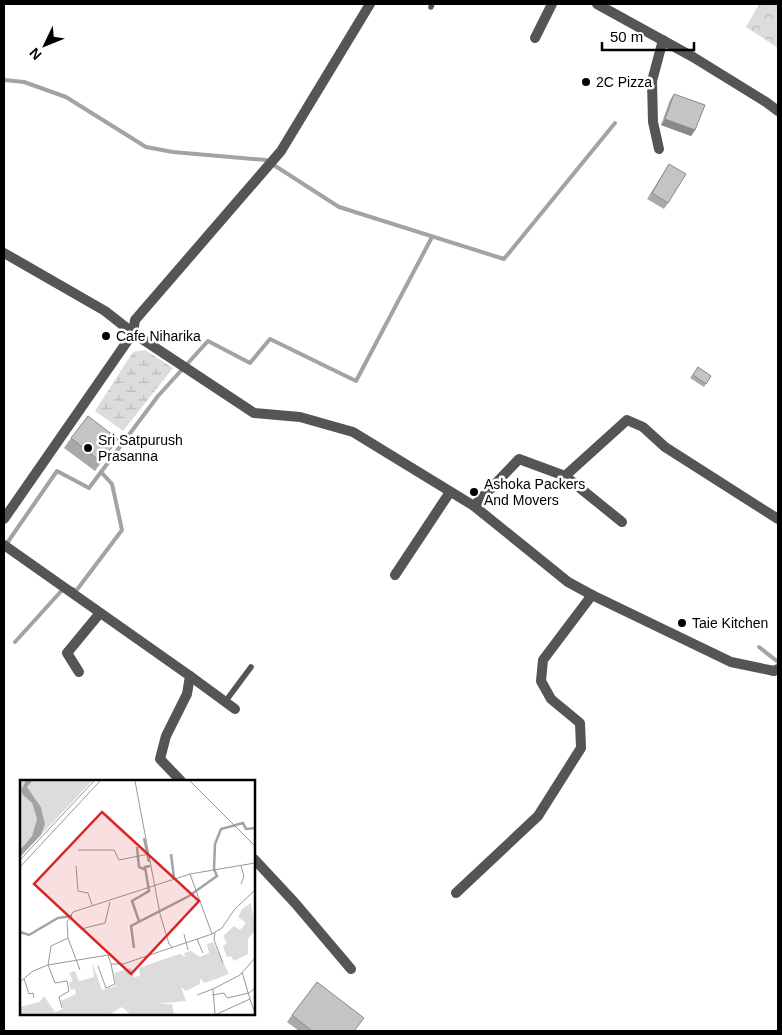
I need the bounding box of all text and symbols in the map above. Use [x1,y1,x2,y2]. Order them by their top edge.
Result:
north arrow [20,20,70,70]
scale bar [602,20,694,52]
text: 50 m [610,28,643,45]
text: N [26,45,45,63]
place label: 2C Pizza [596,74,652,90]
marker: 2C Pizza [580,76,592,88]
place label: Cafe Niharika [116,328,201,344]
marker: Cafe Niharika [100,330,112,342]
place label: Sri Satpurush Prasanna [98,432,183,464]
marker: Sri Satpurush Prasanna [82,442,94,454]
place label: Ashoka Packers And Movers [484,476,585,508]
marker: Ashoka Packers And Movers [468,486,480,498]
place label: Taie Kitchen [692,615,768,631]
marker: Taie Kitchen [676,617,688,629]
inset map [20,780,255,1015]

